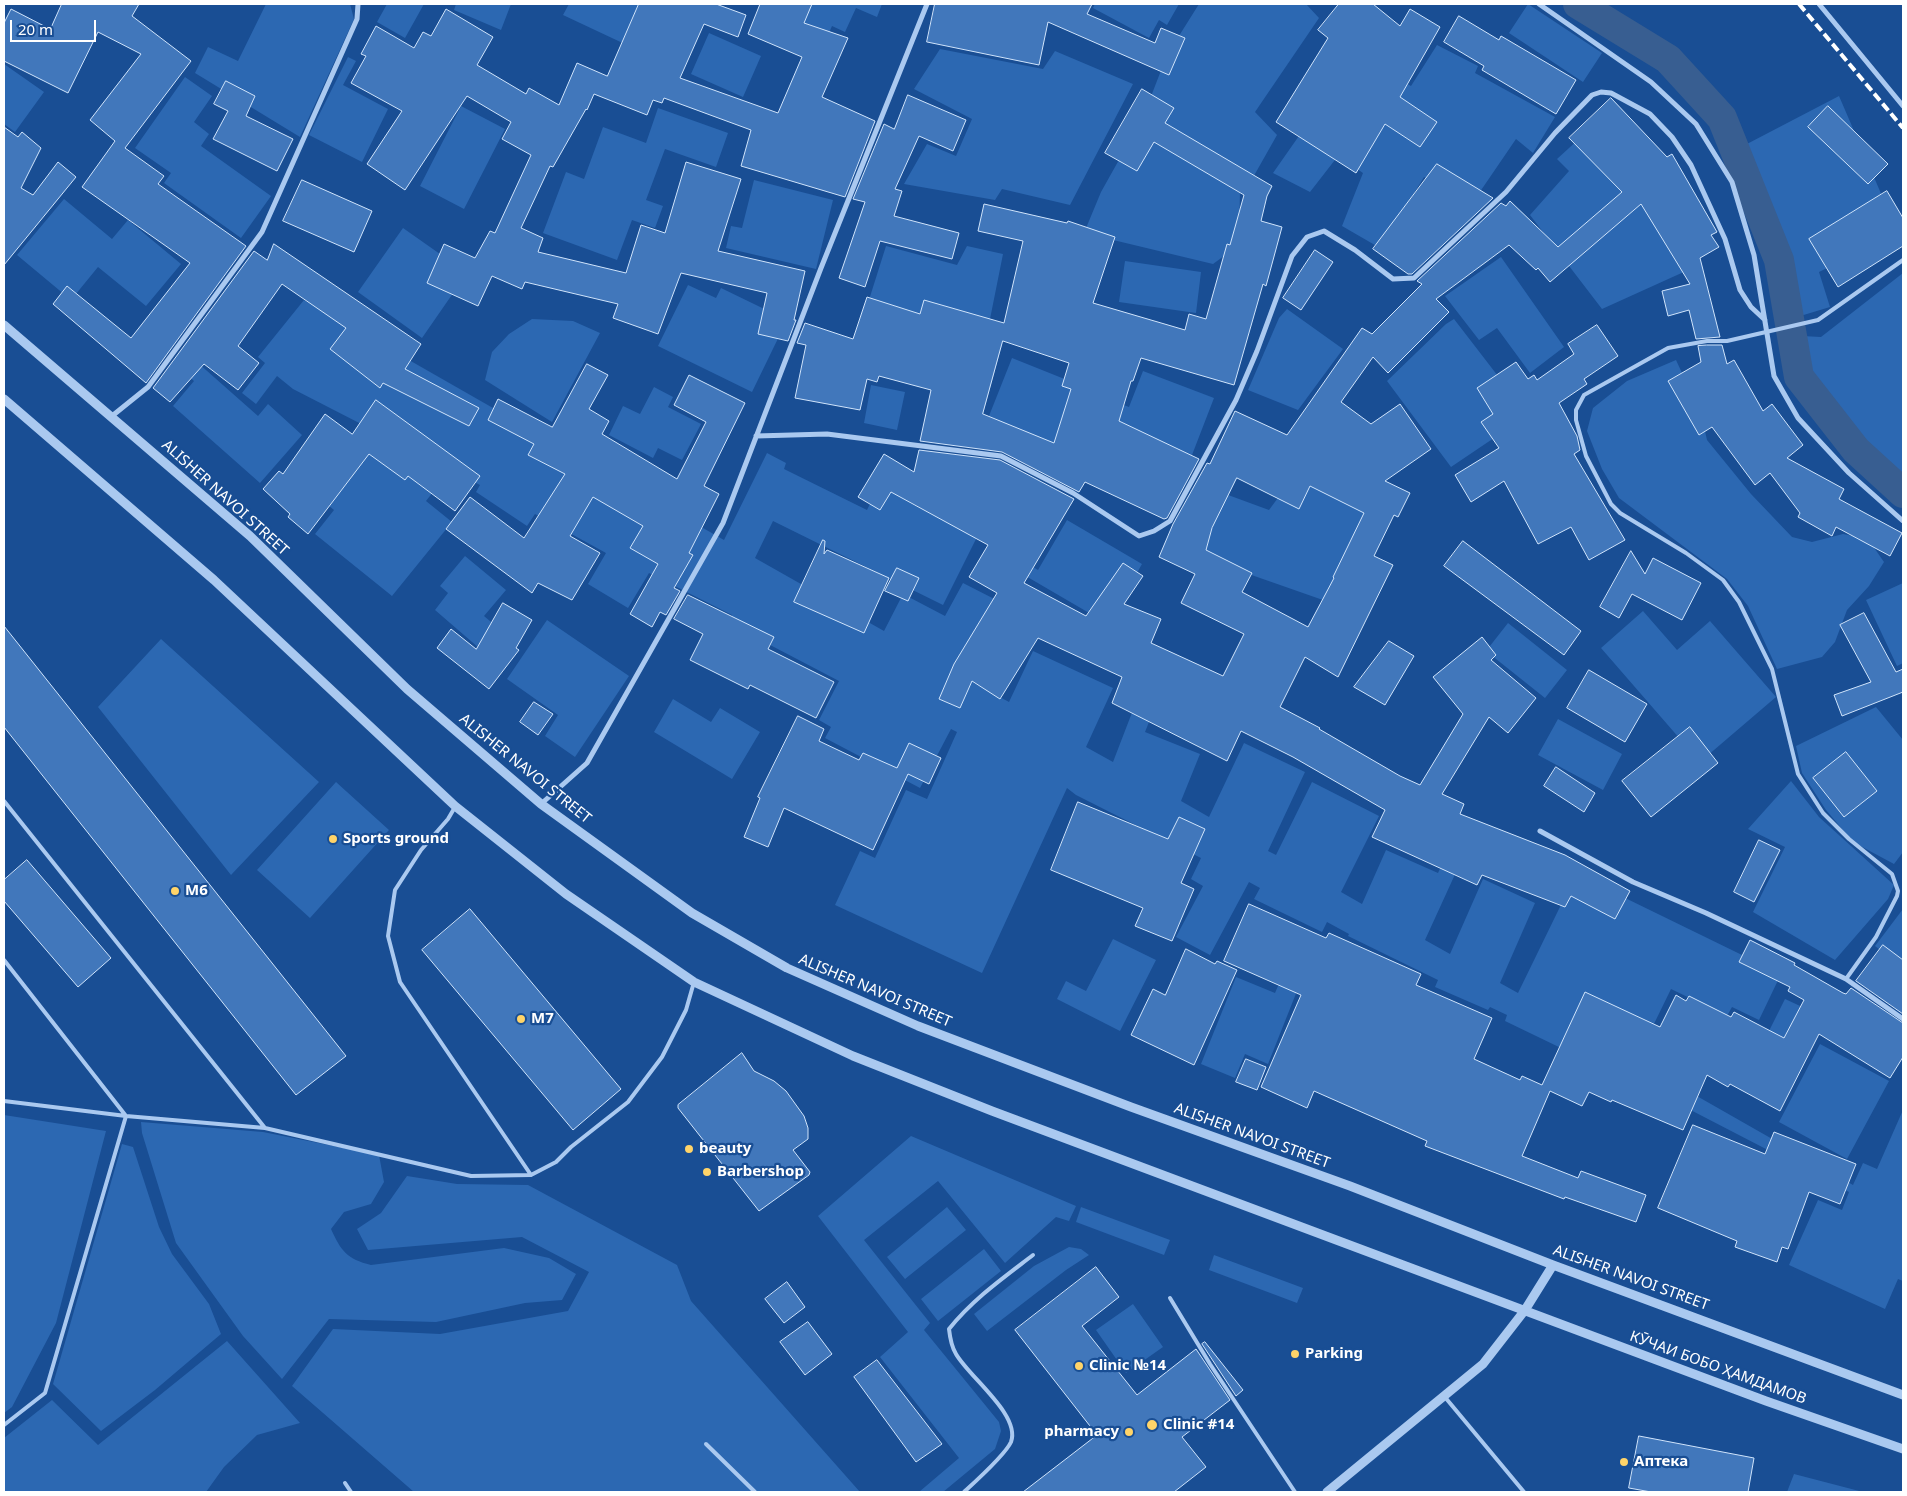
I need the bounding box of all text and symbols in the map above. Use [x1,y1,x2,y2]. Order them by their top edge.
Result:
scale bar [12,10,99,42]
text: 20 m [18,19,53,39]
street label: ALISHER NAVOI STREET [158,436,292,560]
street label: ALISHER NAVOI STREET [455,710,595,828]
place label: Sports ground [343,830,449,848]
marker: Sports ground [327,833,339,845]
place label: М6 [185,882,208,900]
marker: М6 [169,885,181,897]
street label: ALISHER NAVOI STREET [796,951,954,1031]
place label: М7 [531,1010,554,1028]
marker: М7 [515,1013,527,1025]
street label: ALISHER NAVOI STREET [1172,1099,1332,1173]
place label: beauty [699,1140,751,1158]
marker: beauty [683,1143,695,1155]
place label: Barbershop [717,1163,804,1181]
marker: Barbershop [701,1166,713,1178]
street label: ALISHER NAVOI STREET [1551,1241,1711,1315]
street label: КӮЧАИ БОБО ҲАМДАМОВ [1627,1328,1809,1408]
place label: Parking [1305,1345,1363,1363]
marker: Parking [1289,1348,1301,1360]
place label: Clinic №14 [1089,1357,1166,1375]
marker: Clinic №14 [1073,1360,1085,1372]
place label: Clinic #14 [1163,1416,1234,1434]
marker: Clinic #14 [1145,1418,1159,1432]
place label: pharmacy [1044,1423,1119,1441]
marker: pharmacy [1123,1426,1135,1438]
place label: Аптека [1634,1453,1688,1471]
marker: Аптека [1618,1456,1630,1468]

